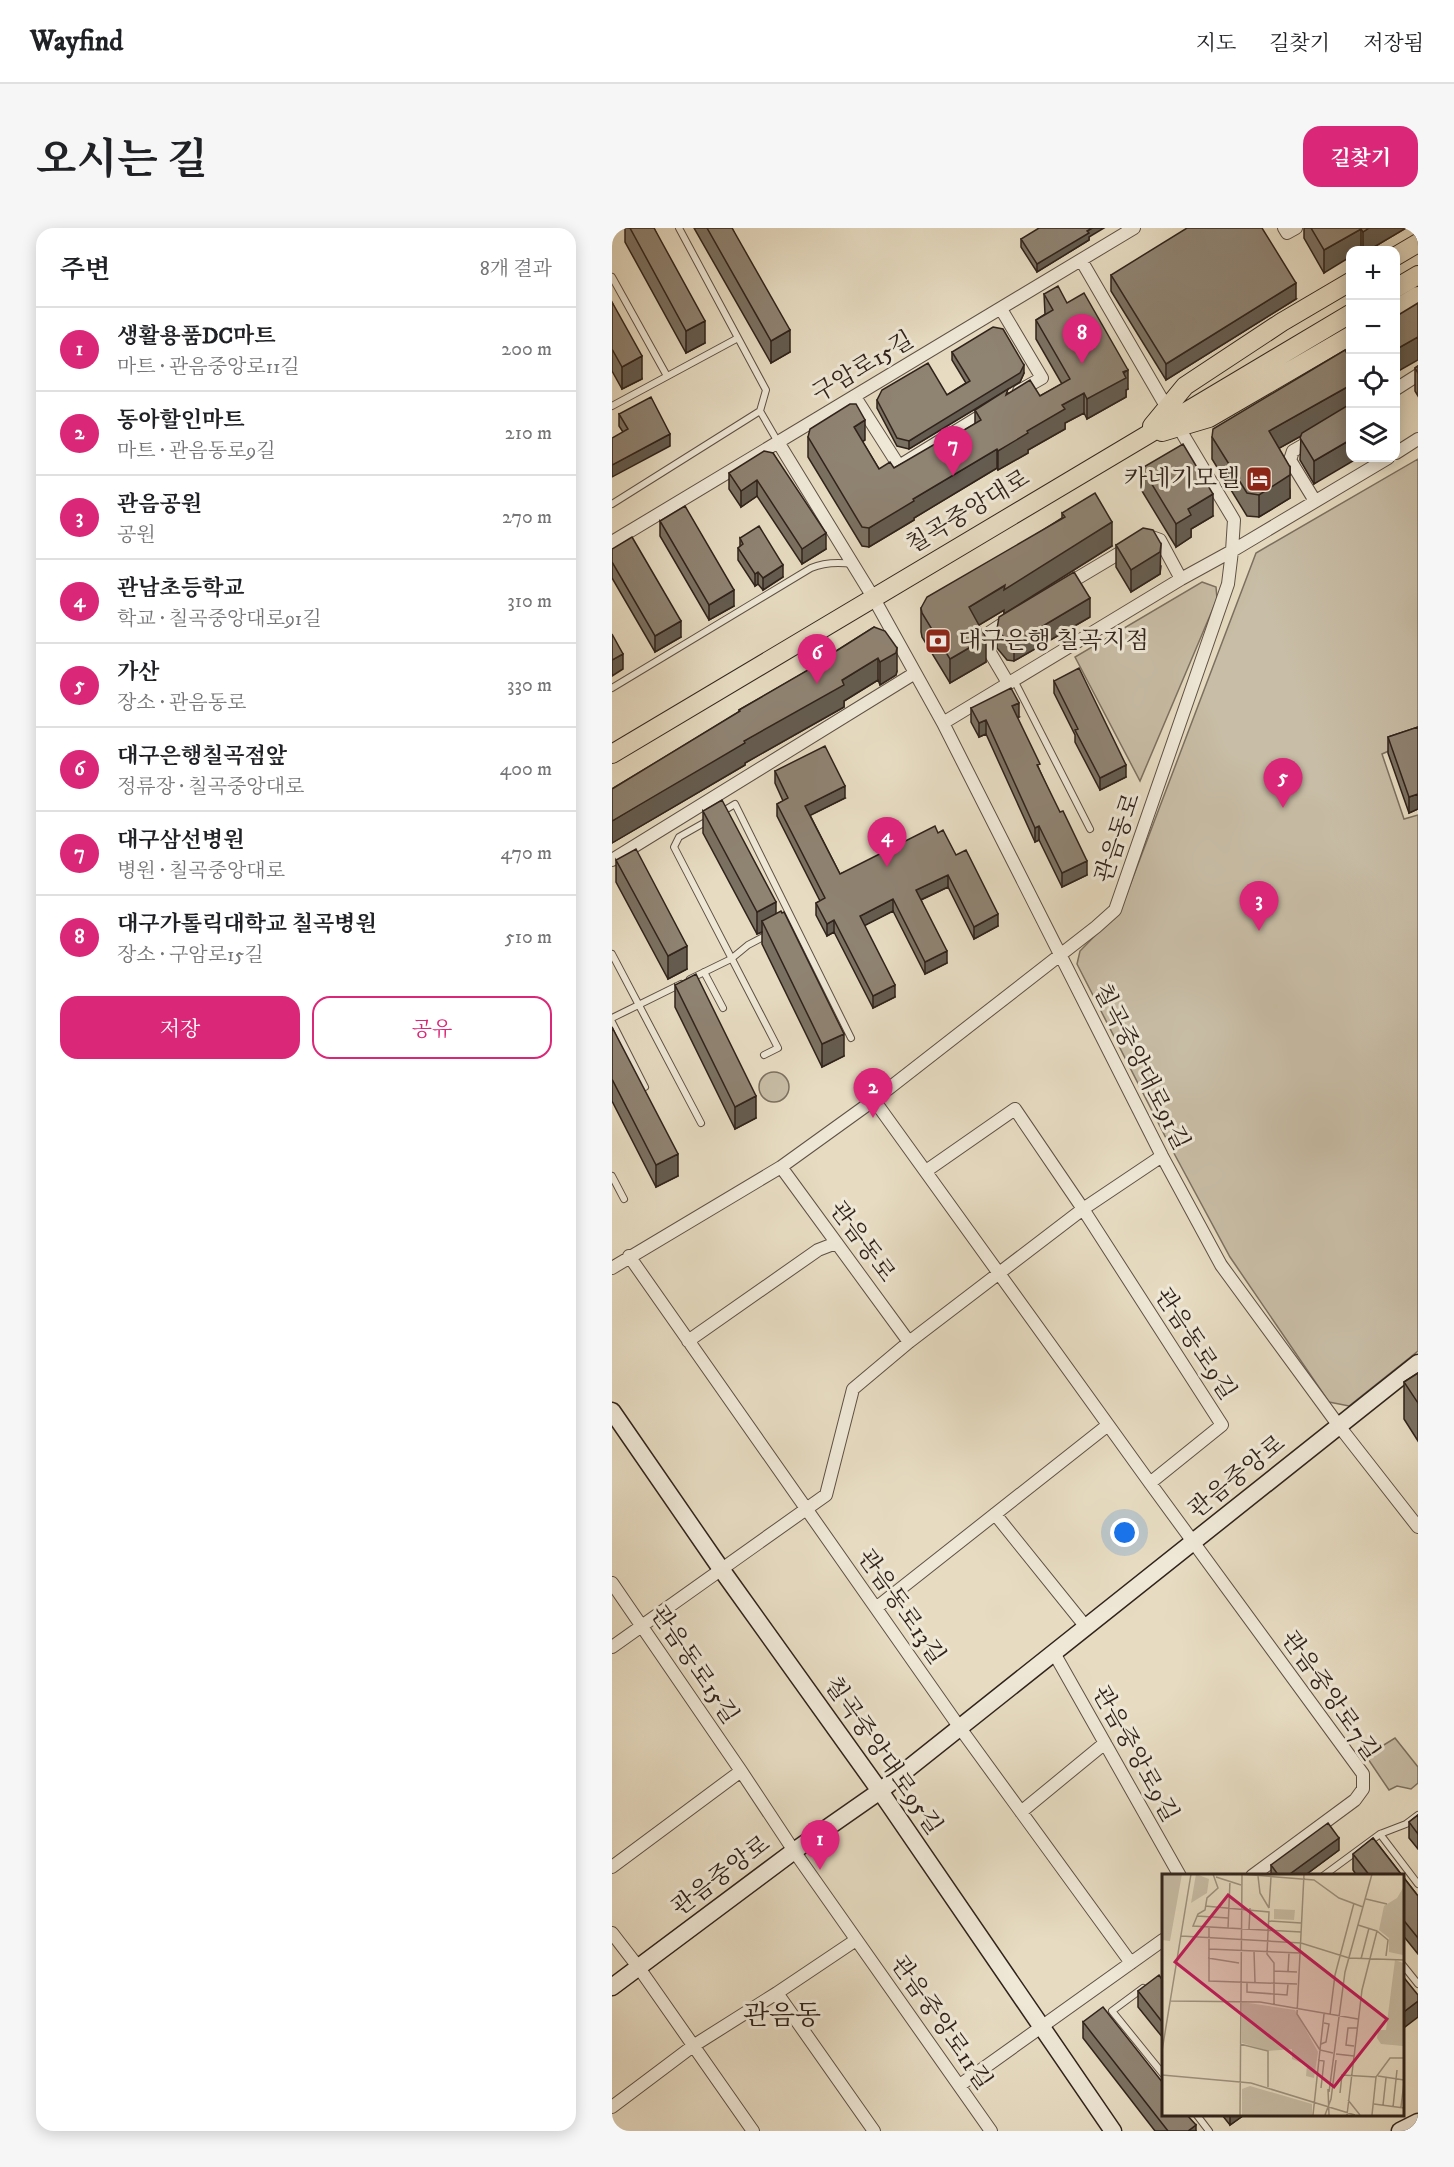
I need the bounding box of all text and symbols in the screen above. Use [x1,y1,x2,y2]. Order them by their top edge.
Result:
text: Wayfind [30,24,123,59]
text: 지도 [1196,31,1236,57]
text: 길찾기 [1269,31,1330,57]
text: 저장됨 [1363,31,1424,57]
button: 길찾기 [1303,126,1418,187]
text: 오시는 길 [36,135,207,187]
map controls [1346,246,1400,462]
button: + [1346,246,1400,300]
text: 주변 [60,254,110,287]
text: 8개 결과 [480,257,552,282]
button: − [1346,300,1400,354]
pin: 8 [1062,314,1102,364]
text: 생활용품DC마트 [117,323,276,350]
street label: 구암로15길 [807,325,919,409]
text: 1 [76,337,83,362]
text: 200 m [501,337,552,362]
button: locate [1346,354,1400,408]
text: 마트 · 관음중앙로11길 [117,355,300,380]
text: 동아할인마트 [117,407,245,434]
button: layers [1346,408,1400,462]
text: 2 [75,421,84,446]
text: 210 m [505,421,552,446]
pin: 7 [934,426,972,476]
text: 마트 · 관음동로9길 [117,439,276,464]
street label: 칠곡중앙대로 [901,463,1035,561]
place label: 카네기모텔 [1124,464,1240,494]
hotel icon: 카네기모텔 [1244,464,1274,494]
text: 관음공원 [117,491,202,518]
text: 3 [76,505,83,530]
text: 270 m [502,505,552,530]
text: 공원 [117,523,156,548]
text: 관남초등학교 [117,575,245,602]
text: 4 [74,589,85,614]
text: 310 m [507,589,552,614]
text: 학교 · 칠곡중앙대로91길 [117,607,322,632]
bank icon: 대구은행 칠곡지점 [923,626,953,656]
place label: 대구은행 칠곡지점 [958,626,1149,656]
pin: 6 [798,634,836,684]
text: 가산 [117,659,160,686]
text: 5 [75,673,84,698]
text: 330 m [507,673,552,698]
text: 장소 · 관음동로 [117,691,246,716]
text: 대구은행칠곡점앞 [117,743,287,770]
text: 6 [74,757,85,782]
text: 400 m [500,757,552,782]
pin: 5 [1264,758,1302,808]
text: 정류장 · 칠곡중앙대로 [117,775,304,800]
street label: 관음동로 [1089,789,1147,887]
pin: 4 [868,818,906,867]
text: 대구삼선병원 [117,827,245,854]
text: 7 [74,841,85,866]
text: 470 m [501,841,552,866]
text: 병원 · 칠곡중앙대로 [117,859,285,884]
pin: 3 [1240,882,1278,931]
text: 대구가톨릭대학교 칠곡병원 [117,911,377,938]
text: 8 [74,925,85,950]
text: 510 m [505,925,552,950]
text: 장소 · 구암로15길 [117,943,263,968]
street label: 칠곡중앙대로91길 [1086,979,1196,1155]
button: 저장 [60,996,300,1059]
button: 공유 [312,996,552,1059]
pin: 2 [854,1068,892,1118]
street label: 관음동로 [823,1196,901,1288]
street label: 관음동로9길 [1148,1282,1242,1406]
street label: 관음중앙로 [1183,1429,1291,1525]
your location [1110,1518,1139,1547]
street label: 관음동로13길 [850,1544,952,1670]
street label: 관음동로15길 [643,1600,745,1730]
street label: 관음중앙로7길 [1274,1625,1386,1767]
street label: 칠곡중앙대로95길 [817,1671,949,1841]
street label: 관음중앙로9길 [1085,1681,1185,1827]
pin: 1 [800,1820,840,1870]
street label: 관음중앙로 [666,1829,776,1923]
inset map [1162,1874,1403,2116]
street label: 관음중앙로11길 [884,1950,998,2096]
district label: 관음동 [743,1999,821,2033]

